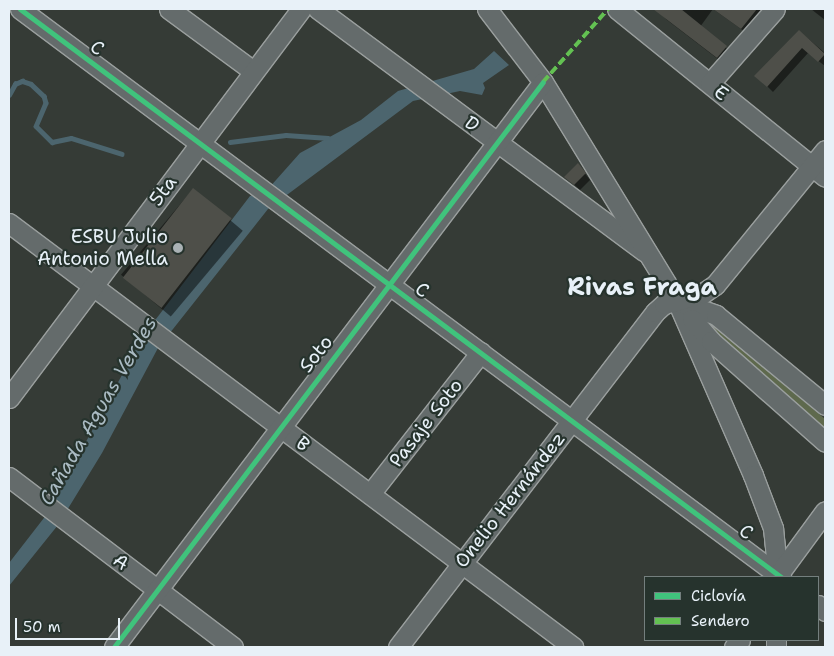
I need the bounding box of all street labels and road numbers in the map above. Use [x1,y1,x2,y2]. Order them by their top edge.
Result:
street label: C [85,35,109,61]
street label: E [709,80,733,106]
street label: D [460,111,484,137]
street label: 5ta [144,172,182,210]
street label: C [411,277,433,303]
street label: Soto [294,331,338,377]
street label: Pasaje Soto [384,374,468,472]
street label: Onelio Hernández [450,428,570,572]
street label: B [292,432,314,456]
street label: C [734,519,758,545]
street label: A [109,549,133,575]

